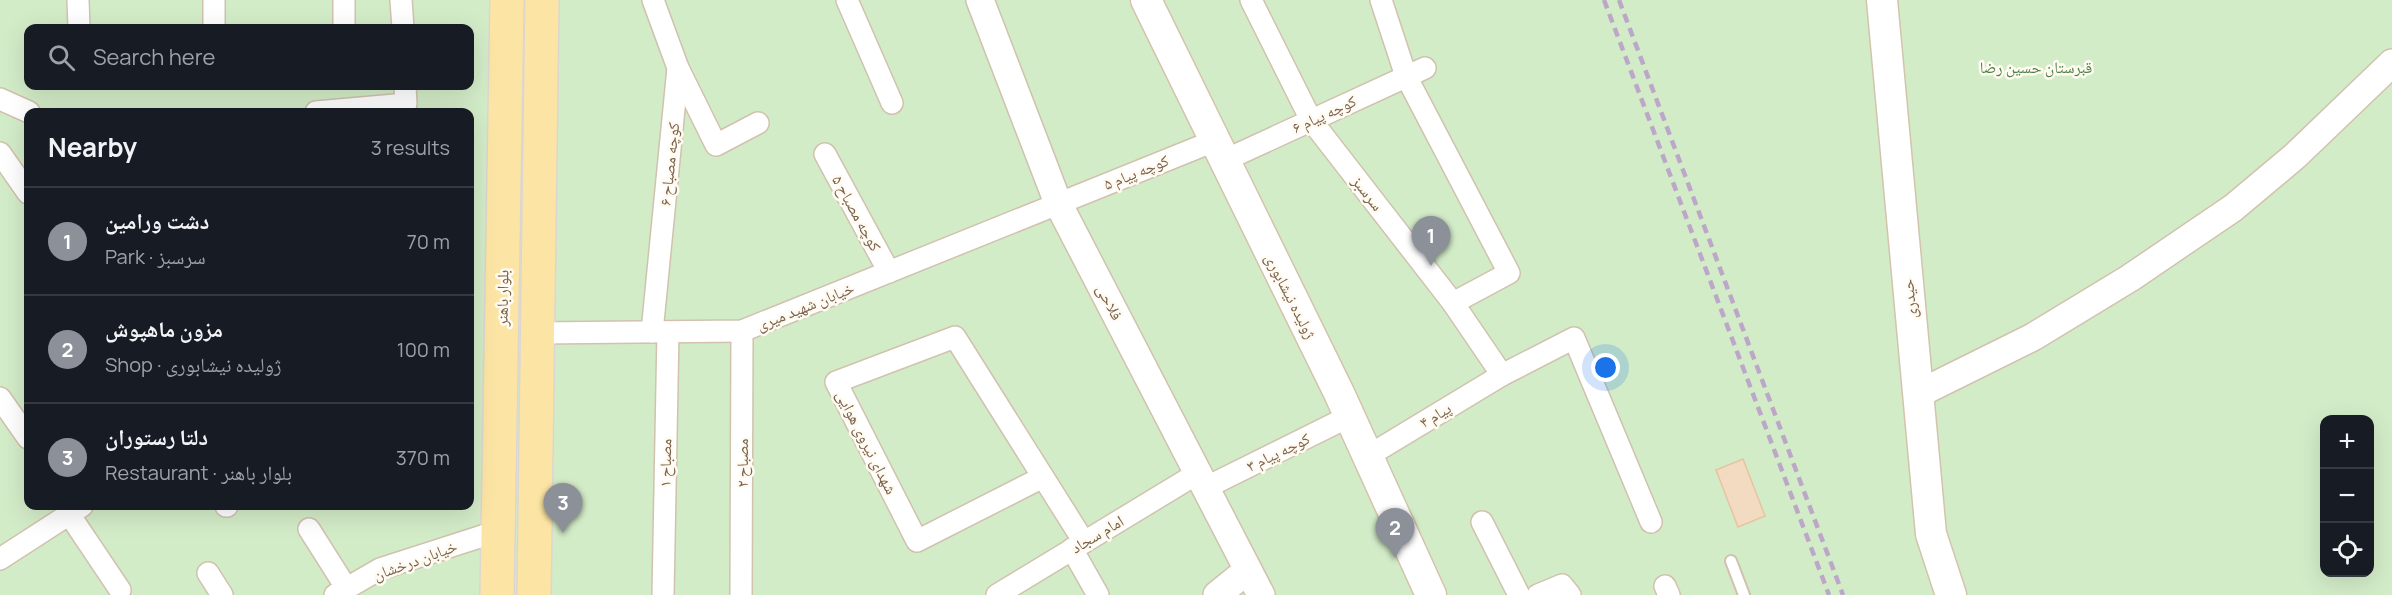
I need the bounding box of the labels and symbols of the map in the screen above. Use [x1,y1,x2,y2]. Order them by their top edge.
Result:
park label: قبرستان حسین رضا [1980,56,2092,78]
street label: کوچه پیام ۶ [1288,89,1360,138]
street label: کوچه مصباح ۶ [654,121,684,207]
street label: کوچه پیام ۵ [1100,149,1172,195]
street label: سرسبز [1347,170,1389,215]
street label: کوچه مصباح ۵ [827,171,887,255]
pin: 1 [1412,216,1450,266]
street label: ژولیده نیشابوری [1260,250,1322,342]
street label: بلوار باهنر [490,269,513,328]
street label: خیابان شهید میری [753,276,857,336]
street label: حیدری [1896,278,1922,320]
street label: فلاحی [1092,280,1128,324]
your location [1591,353,1620,382]
street label: شهدای نیروی هوایی [831,386,903,498]
street label: پیام ۴ [1415,397,1455,433]
street label: کوچه پیام ۳ [1243,427,1314,477]
street label: مصباح ۱ [654,438,676,488]
street label: مصباح ۲ [731,438,753,488]
pin: 3 [544,484,582,533]
pin: 2 [1376,508,1414,558]
street label: امام سجاد [1066,510,1128,558]
street label: خیابان درخشان [370,535,460,585]

